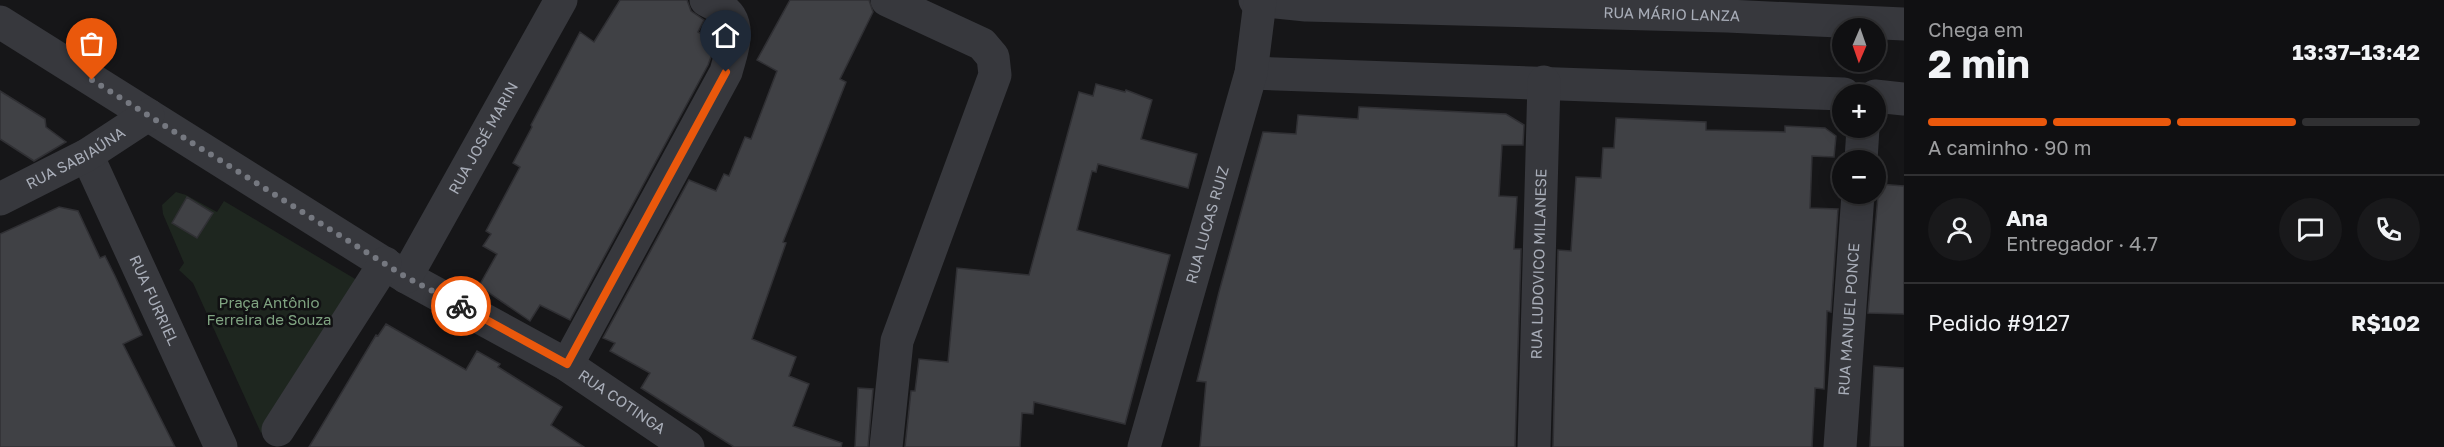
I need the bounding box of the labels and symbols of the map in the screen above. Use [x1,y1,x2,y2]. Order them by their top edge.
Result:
street label: RUA MÁRIO LANZA [1603,3,1740,25]
pin [700,10,751,72]
pin [66,18,117,80]
north arrow [1832,18,1886,72]
street label: RUA JOSÉ MARIN [444,79,521,197]
street label: RUA SABIAÚNA [23,123,128,192]
street label: RUA LUCAS RUIZ [1181,164,1232,285]
street label: RUA LUDOVICO MILANESE [1526,168,1550,360]
street label: RUA MANUEL PONCE [1834,242,1862,396]
street label: RUA FURRIEL [126,252,183,348]
courier [431,276,491,336]
park label: Praça Antônio Ferreira de Souza [206,293,332,328]
street label: RUA COTINGA [575,365,669,437]

